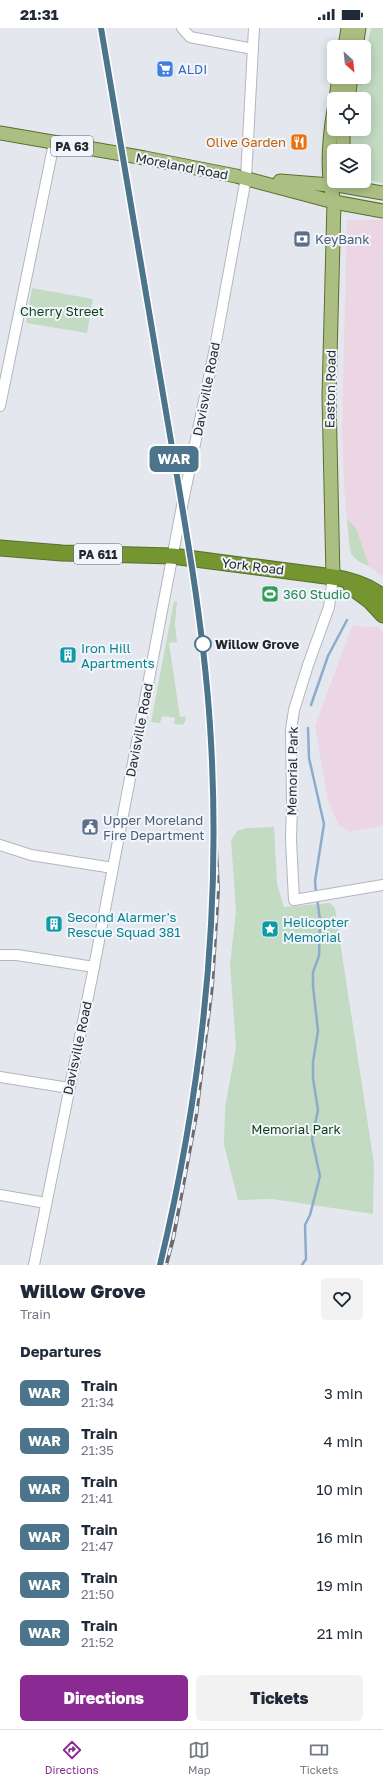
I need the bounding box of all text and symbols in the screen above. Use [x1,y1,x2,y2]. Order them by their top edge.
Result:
text: 21:31 [20,5,59,23]
north arrow [327,40,371,84]
map controls [327,40,371,188]
supermarket icon: ALDI [155,59,175,79]
place label: ALDI [178,61,207,77]
button: locate [327,92,371,136]
restaurant icon: Olive Garden [289,132,309,152]
place label: Olive Garden [206,134,286,150]
road number: PA 63 [51,136,93,156]
button: layers [327,144,371,188]
street label: Moreland Road [134,149,230,183]
bank icon: KeyBank [292,229,312,249]
place label: KeyBank [315,231,370,247]
park label: Cherry Street [20,303,104,319]
street label: Davisville Road [189,341,223,437]
street label: Easton Road [321,350,339,428]
line badge: WAR [151,446,197,472]
text: WAR [158,450,190,467]
road number: PA 611 [74,544,122,564]
street label: York Road [221,554,285,578]
sports icon: 360 Studio [260,584,280,604]
place label: 360 Studio [283,586,350,602]
marker: Willow Grove [194,635,212,653]
place label: Willow Grove [215,636,299,652]
place label: Iron Hill Apartments [81,640,155,671]
building icon: Iron Hill Apartments [58,645,78,665]
street label: Davisville Road [122,682,156,778]
street label: Memorial Park [283,725,301,816]
place label: Upper Moreland Fire Department [103,812,205,843]
public building icon: Upper Moreland Fire Department [80,817,100,837]
place label: Second Alarmer's Rescue Squad 381 [67,909,181,940]
building icon: Second Alarmer's Rescue Squad 381 [44,914,64,934]
place label: Helicopter Memorial [283,914,349,945]
place icon: Helicopter Memorial [260,919,280,939]
street label: Davisville Road [59,1000,95,1096]
park label: Memorial Park [251,1121,341,1137]
button: heart [321,1278,363,1320]
text: Willow Grove [20,1279,146,1302]
text: Train [20,1306,51,1322]
text: Departures [20,1342,101,1360]
text: Train [81,1376,118,1394]
text: WAR [28,1384,61,1401]
text: 3 min [324,1384,363,1402]
text: 21:34 [81,1394,114,1410]
text: Train [81,1424,118,1442]
text: WAR [28,1432,61,1449]
text: 4 min [324,1432,363,1450]
text: 21:35 [81,1442,114,1458]
text: Train [81,1472,118,1490]
text: WAR [28,1480,61,1497]
text: 10 min [316,1480,363,1498]
text: 21:41 [81,1490,113,1506]
text: Train [81,1520,118,1538]
text: WAR [28,1528,61,1545]
text: 16 min [316,1528,363,1546]
text: 21:47 [81,1538,113,1554]
text: Train [81,1568,118,1586]
text: WAR [28,1576,61,1593]
text: 19 min [316,1576,363,1594]
text: 21:50 [81,1586,114,1602]
text: Train [81,1616,118,1634]
text: WAR [28,1624,61,1641]
text: 21 min [317,1624,363,1642]
text: 21:52 [81,1634,114,1650]
button: Directions [20,1675,188,1721]
button: Tickets [196,1675,363,1721]
tab: Directions [45,1739,98,1776]
tab: Map [188,1739,210,1776]
tab: Tickets [300,1739,338,1776]

